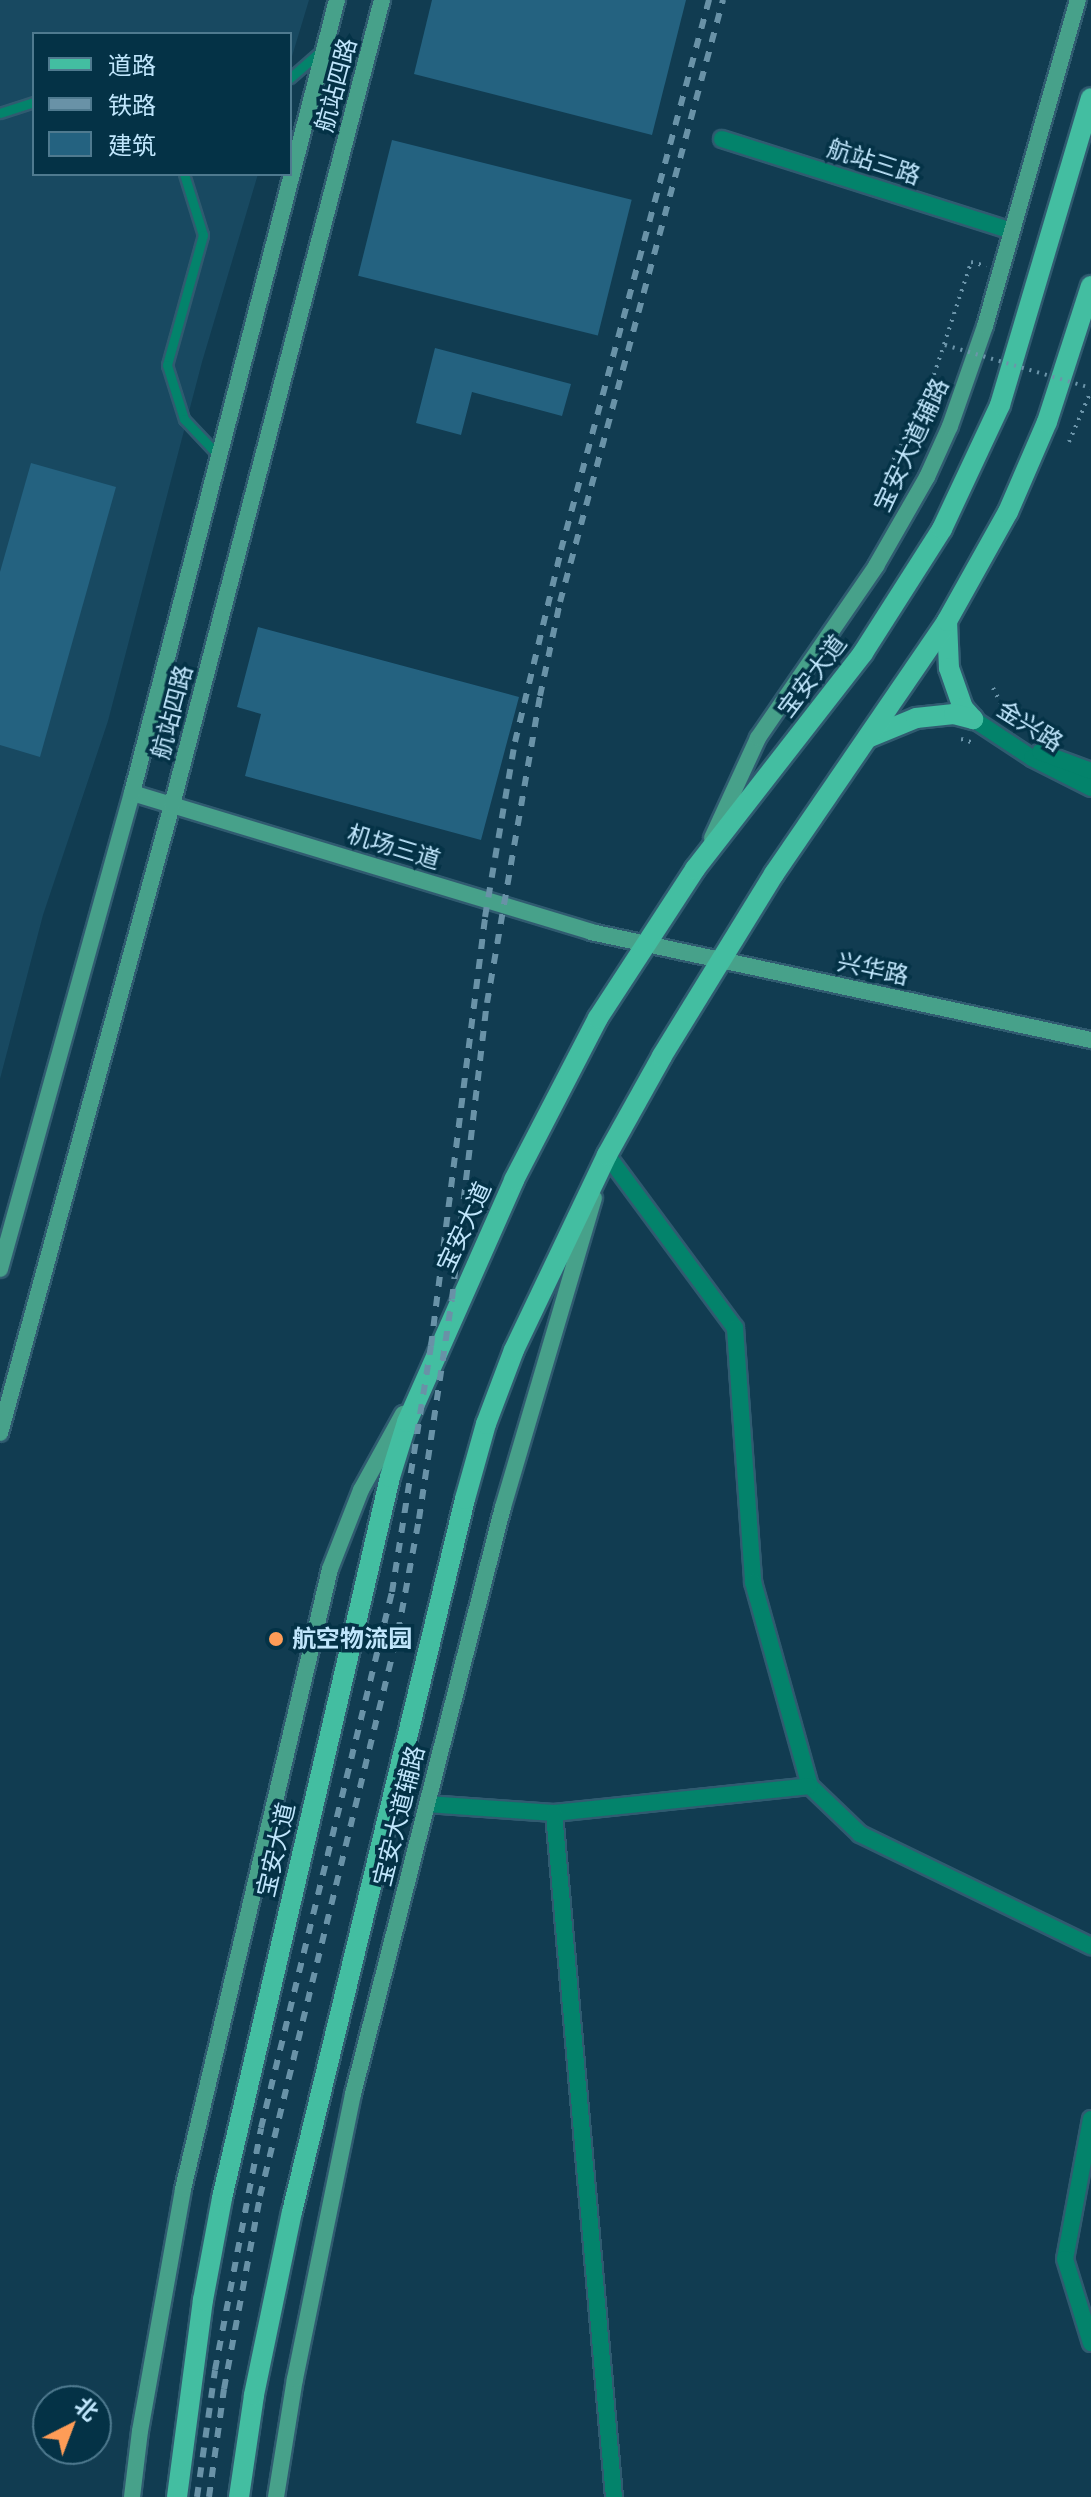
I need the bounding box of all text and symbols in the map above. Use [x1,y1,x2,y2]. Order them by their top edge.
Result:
legend [32,32,292,176]
street label: 航站四路 [310,35,362,135]
text: 道路 [108,48,156,83]
text: 铁路 [108,88,156,123]
text: 建筑 [108,128,156,163]
street label: 航站三路 [824,133,924,191]
street label: 宝安大道辅路 [868,374,954,516]
street label: 宝安大道 [772,629,852,723]
street label: 航站四路 [146,662,198,762]
street label: 金兴路 [992,695,1068,757]
street label: 机场三道 [344,819,444,875]
street label: 兴华路 [835,947,911,991]
street label: 宝安大道 [431,1177,497,1277]
place label: 航空物流园 [292,1625,412,1653]
marker: 航空物流园 [267,1630,285,1648]
street label: 宝安大道辅路 [368,1743,430,1889]
street label: 宝安大道 [251,1800,301,1900]
north arrow [32,2385,112,2465]
text: 北 [68,2389,106,2428]

